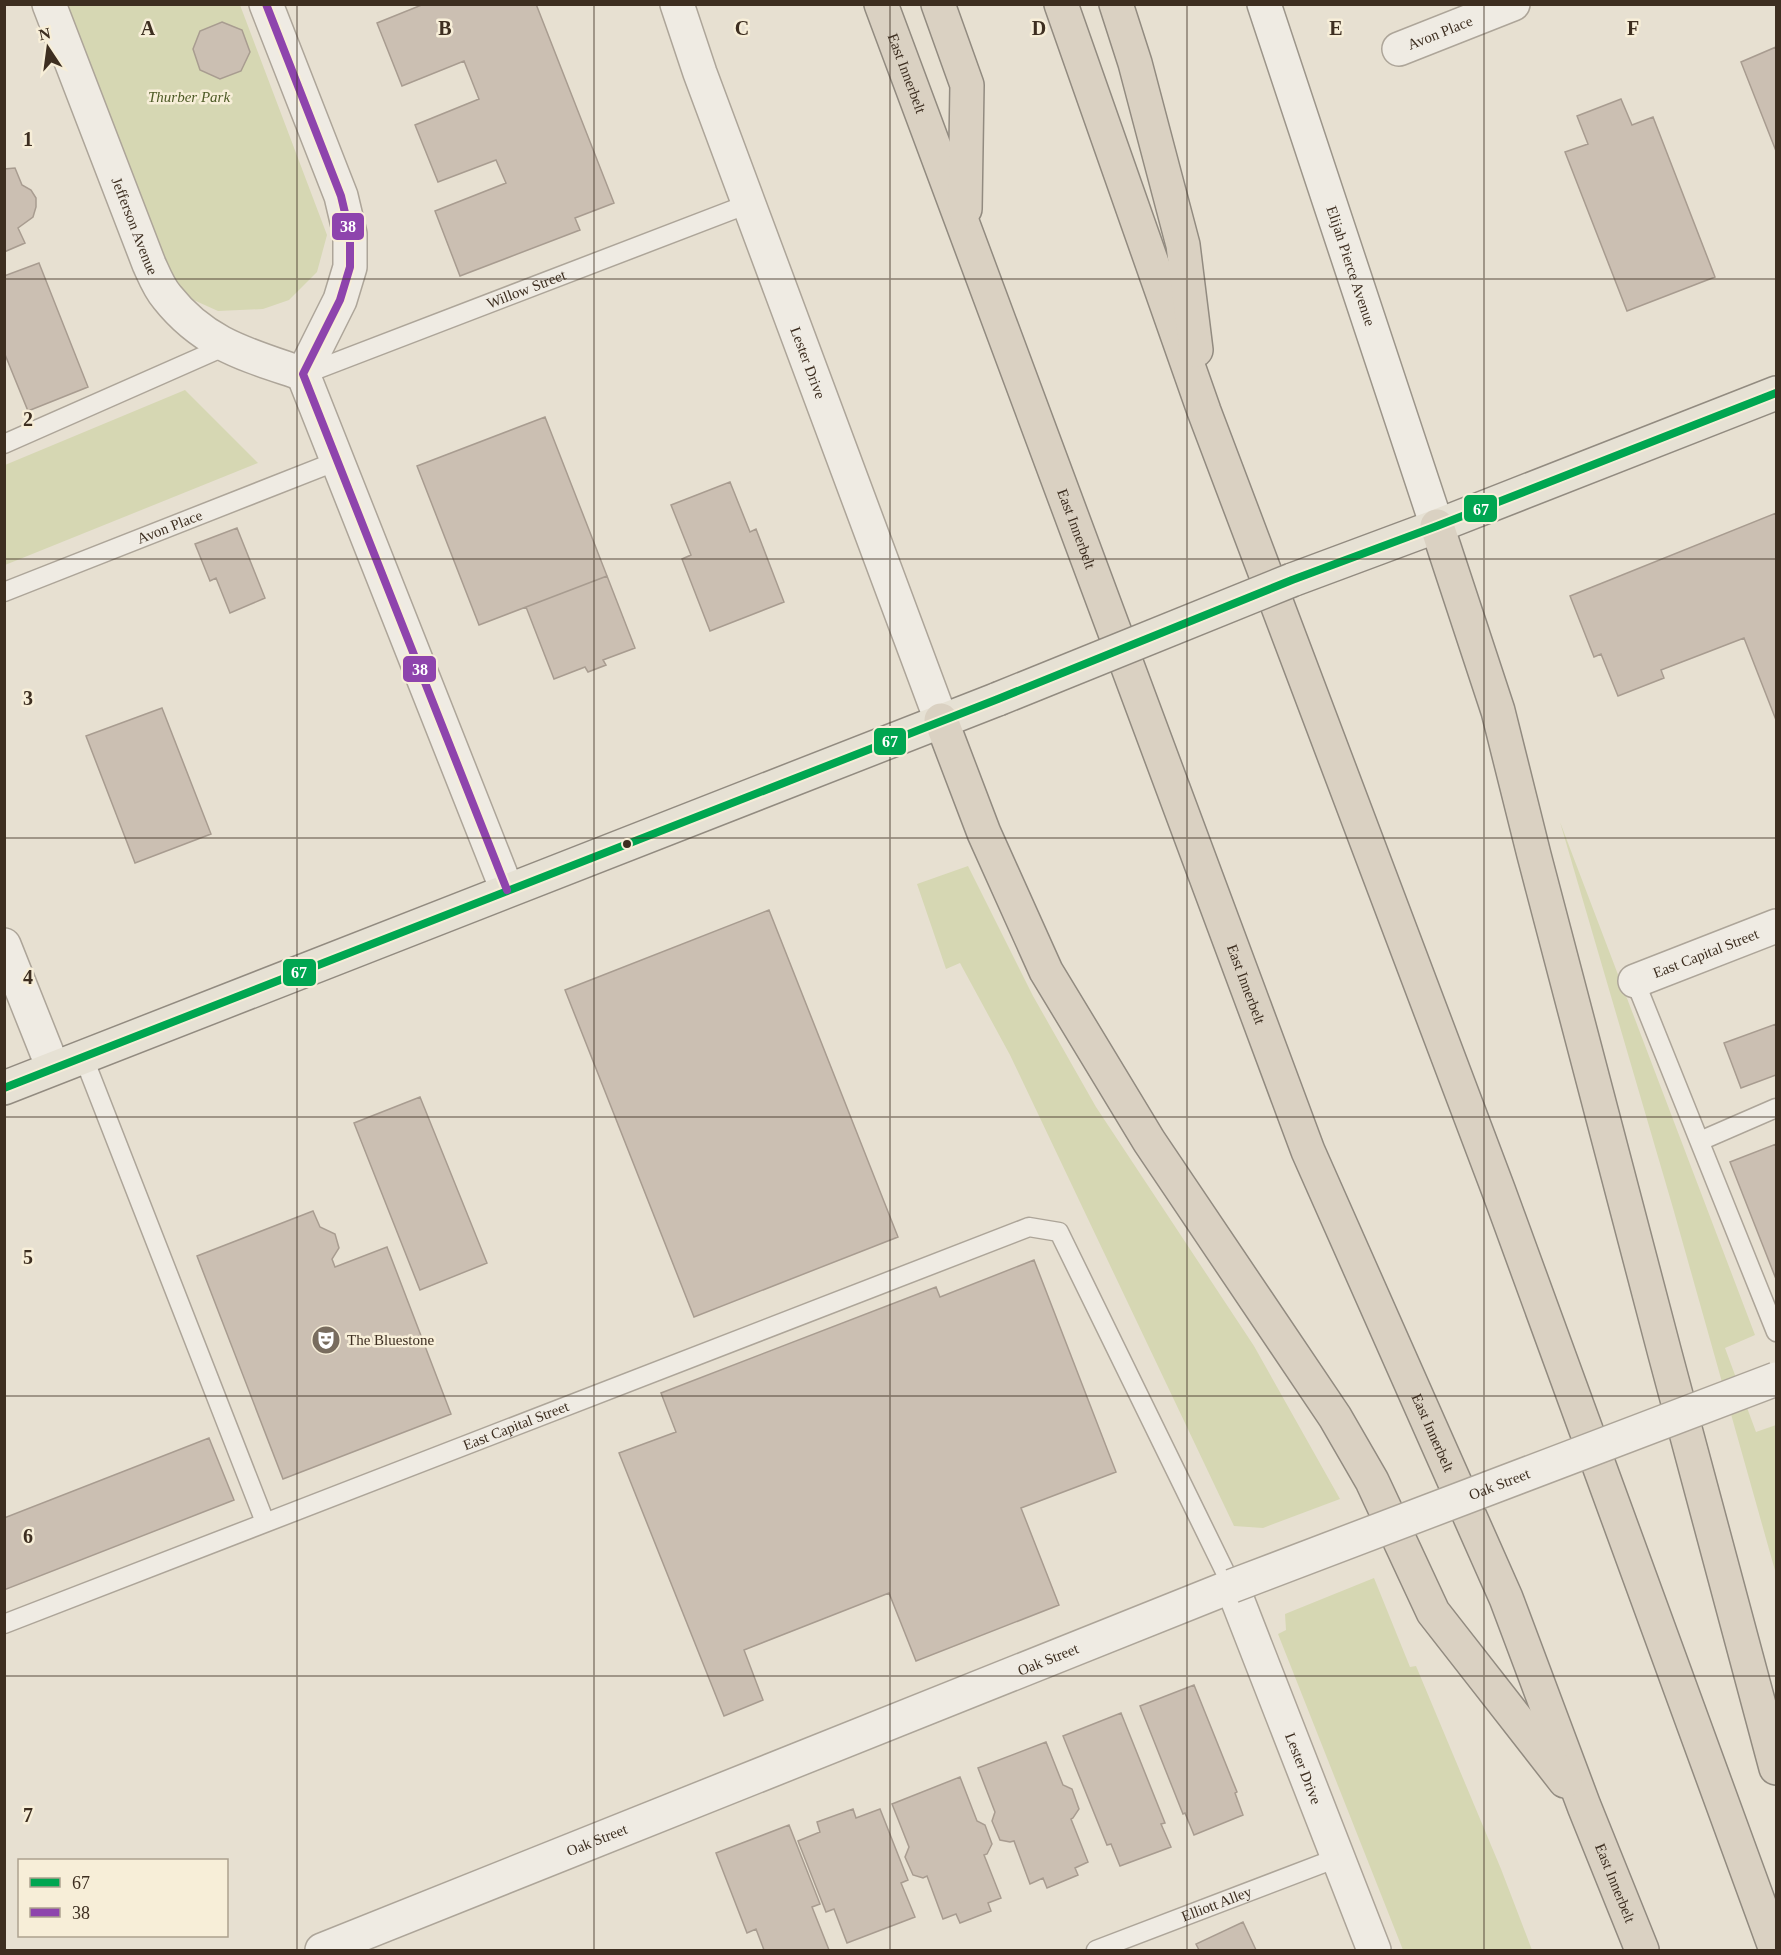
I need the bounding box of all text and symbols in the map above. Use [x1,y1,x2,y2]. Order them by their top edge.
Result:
street label: Avon Place [1405,13,1475,53]
text: A [141,17,156,39]
text: B [438,17,452,39]
text: C [735,17,749,39]
text: D [1032,17,1046,39]
text: E [1329,17,1343,39]
text: F [1627,17,1639,39]
north arrow [18,18,78,78]
text: N [37,24,53,43]
street label: East Innerbelt [885,31,929,116]
park label: Thurber Park [148,89,230,105]
text: 1 [23,128,33,150]
street label: Jefferson Avenue [108,175,161,278]
street label: Elijah Pierce Avenue [1323,204,1378,328]
line badge: 38 [331,212,365,241]
text: 38 [340,218,356,235]
street label: Willow Street [485,266,569,311]
street label: Lester Drive [787,325,829,401]
text: 2 [23,408,33,430]
street label: East Innerbelt [1054,487,1099,572]
line badge: 67 [1463,494,1498,523]
text: 67 [1473,501,1489,518]
street label: Avon Place [135,507,205,547]
line badge: 38 [402,655,437,683]
text: 38 [412,661,428,678]
text: 3 [23,687,33,709]
line badge: 67 [873,727,907,756]
text: 67 [882,733,898,750]
unlabelled marker [621,838,633,850]
street label: East Capital Street [1651,925,1762,981]
street label: East Innerbelt [1224,942,1268,1027]
line badge: 67 [282,958,317,987]
text: 67 [291,964,307,981]
text: 4 [23,966,33,988]
text: 5 [23,1246,33,1268]
theatre icon: The Bluestone [310,1324,342,1356]
place label: The Bluestone [347,1332,434,1348]
street label: East Innerbelt [1408,1391,1457,1475]
street label: East Capital Street [461,1398,572,1453]
street label: Oak Street [1467,1465,1533,1503]
text: 6 [23,1525,33,1547]
street label: Oak Street [1015,1640,1081,1679]
street label: Lester Drive [1282,1730,1324,1807]
text: 7 [23,1804,33,1826]
street label: Oak Street [564,1820,630,1859]
street label: East Innerbelt [1592,1841,1638,1926]
legend [18,1859,228,1937]
text: 67 [72,1873,90,1893]
street label: Elliott Alley [1179,1883,1254,1925]
text: 38 [72,1903,90,1923]

